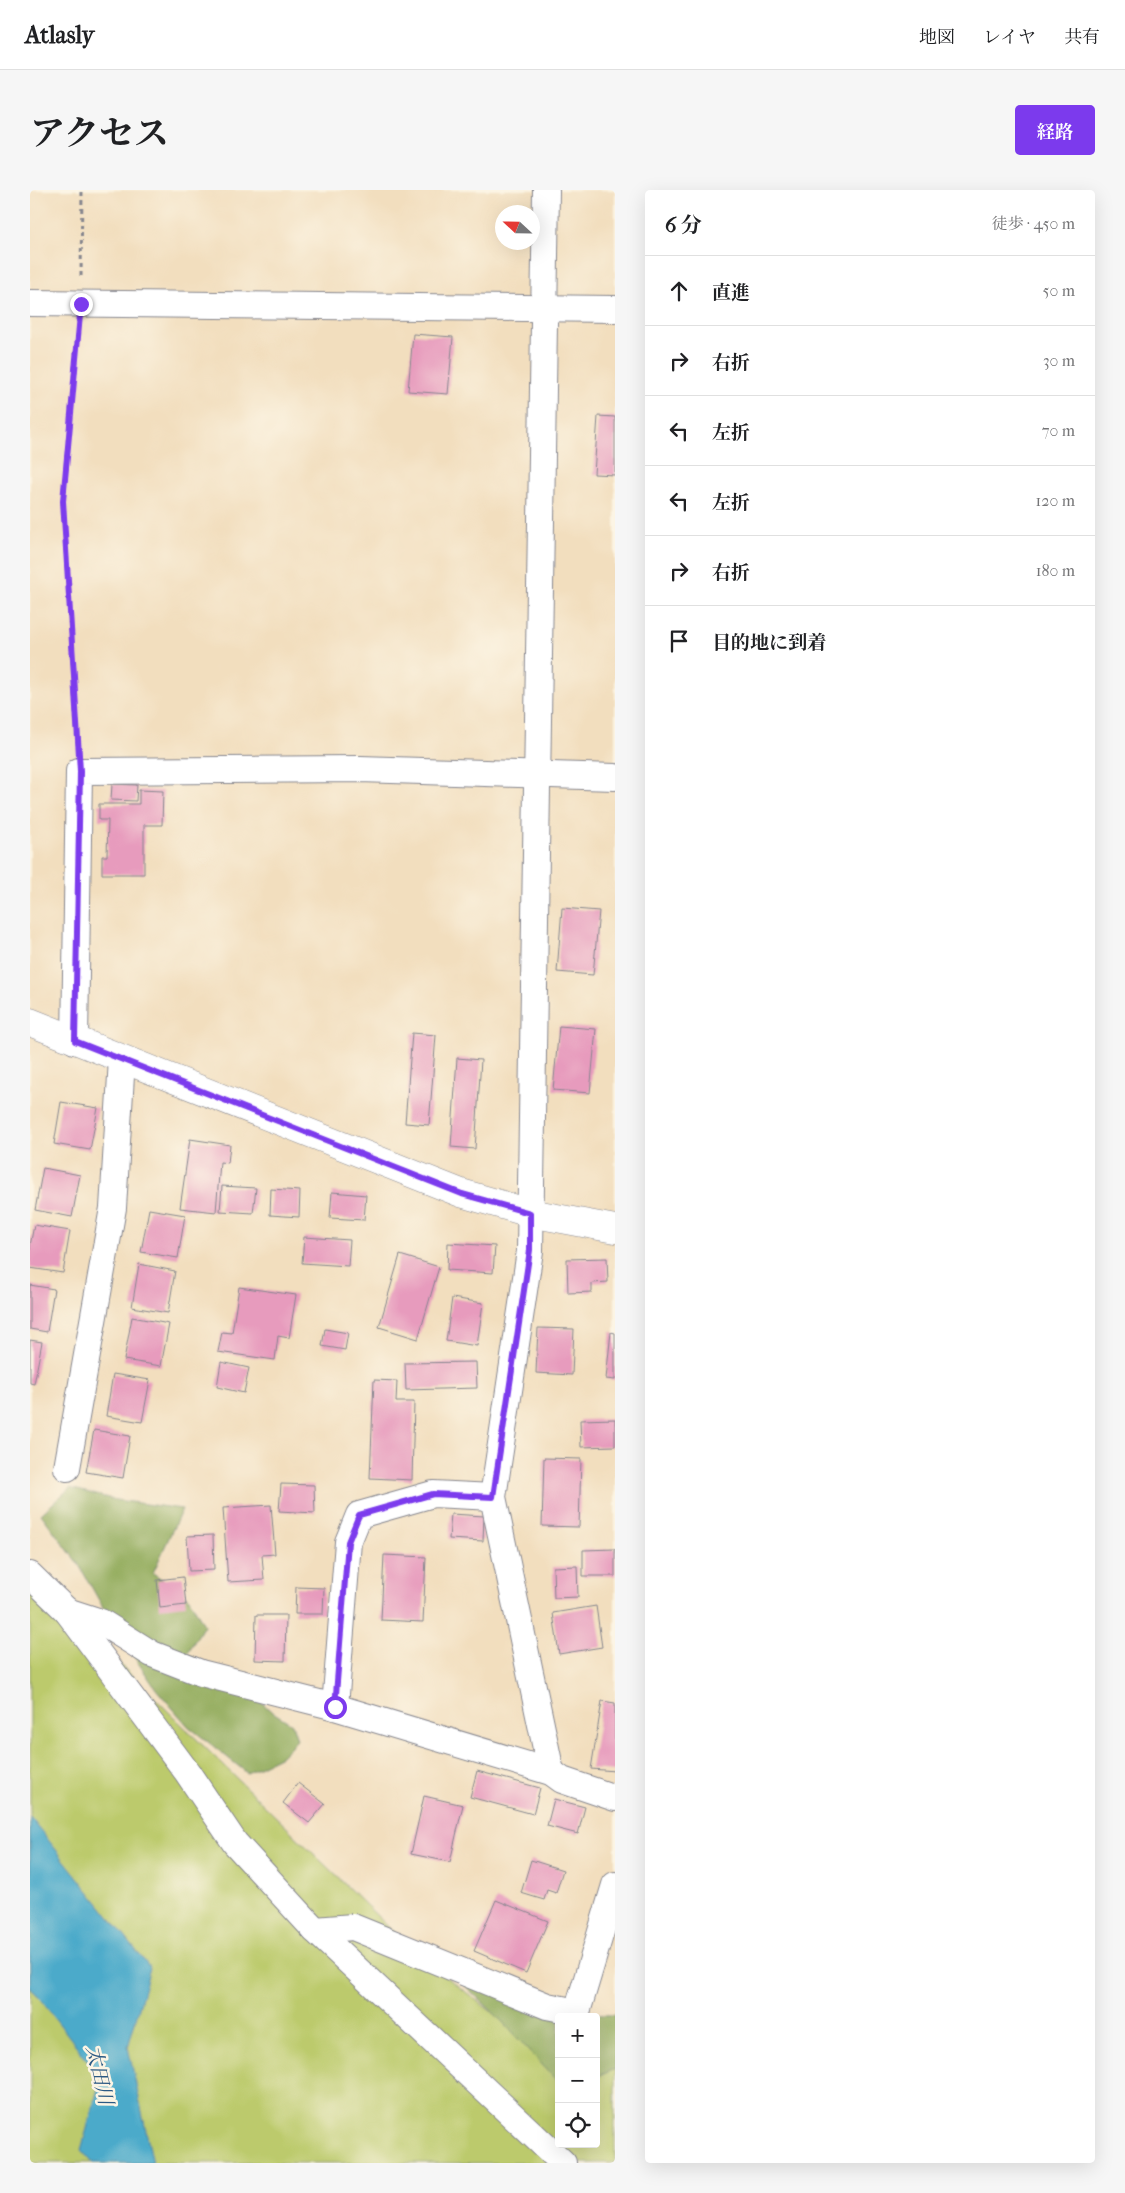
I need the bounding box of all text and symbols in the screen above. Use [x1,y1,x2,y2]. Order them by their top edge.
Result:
text: Atlasly [25,21,94,49]
text: 地図 [919,27,955,48]
text: レイヤ [983,27,1036,48]
text: 共有 [1064,27,1100,48]
button: 経路 [1015,105,1095,155]
text: アクセス [30,113,169,154]
north arrow [495,205,540,250]
text: 6 分 [665,213,702,237]
text: 徒歩 · 450 m [991,214,1075,233]
icon: ahead [665,277,693,305]
text: 50 m [1043,281,1075,300]
text: 直進 [712,282,750,304]
route end [70,293,93,316]
icon: right [665,347,693,375]
text: 30 m [1043,351,1075,370]
text: 右折 [712,352,750,374]
icon: left [665,417,693,445]
text: 70 m [1042,421,1075,440]
text: 左折 [712,422,750,444]
icon: left [665,487,693,515]
text: 120 m [1036,491,1075,510]
text: 左折 [712,492,750,514]
icon: right [665,557,693,585]
text: 180 m [1036,561,1075,580]
text: 右折 [712,562,750,584]
icon: arrive [665,627,693,655]
text: 目的地に到着 [712,632,826,654]
route start [324,1696,347,1719]
map controls [555,2013,600,2148]
button: + [555,2013,600,2058]
water label: 太田川 [82,2043,118,2109]
button: − [555,2058,600,2103]
button: locate [555,2103,600,2148]

